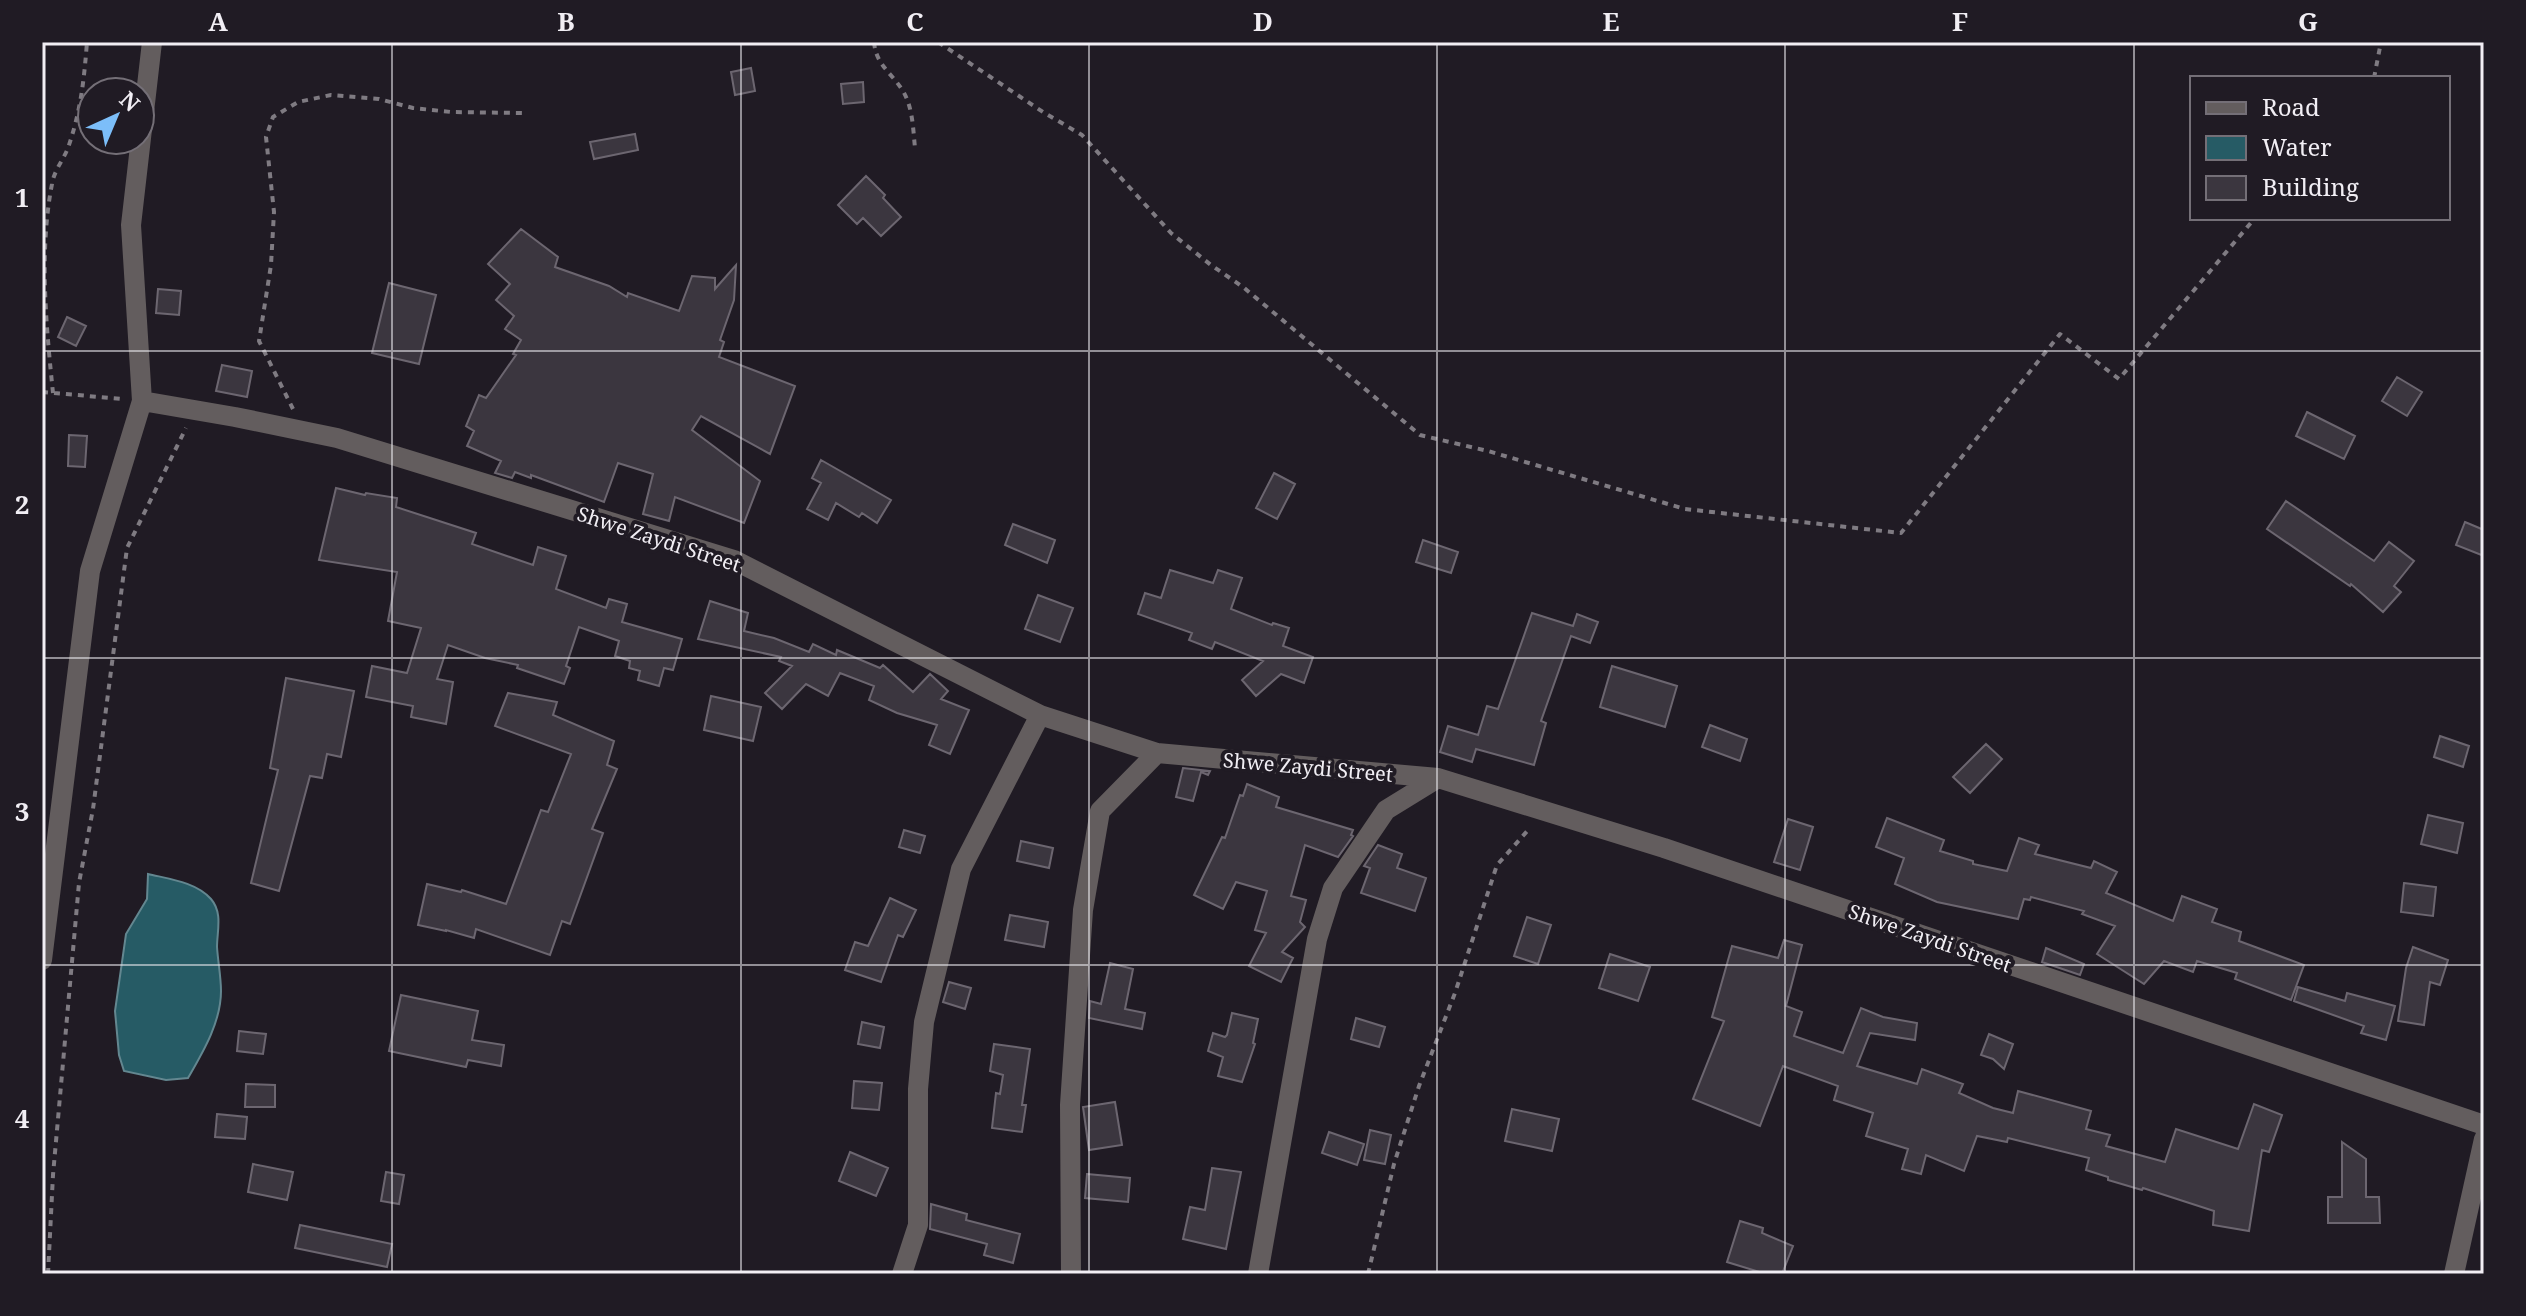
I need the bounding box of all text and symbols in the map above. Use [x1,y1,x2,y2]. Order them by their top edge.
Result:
text: A [208,3,228,39]
text: B [557,3,575,39]
text: C [906,3,924,39]
text: D [1253,3,1273,39]
text: E [1603,3,1620,39]
text: F [1952,3,1968,39]
text: G [2298,3,2318,39]
north arrow [76,76,156,156]
legend [2190,76,2450,220]
text: N [114,84,147,118]
text: Road [2262,90,2320,123]
text: Water [2262,130,2332,163]
text: Building [2262,170,2359,203]
text: 1 [15,179,29,215]
text: 2 [15,486,29,522]
street label: Shwe Zaydi Street [574,500,744,578]
street label: Shwe Zaydi Street [1222,746,1394,788]
text: 3 [15,793,29,829]
street label: Shwe Zaydi Street [1845,897,2015,979]
text: 4 [15,1100,30,1136]

